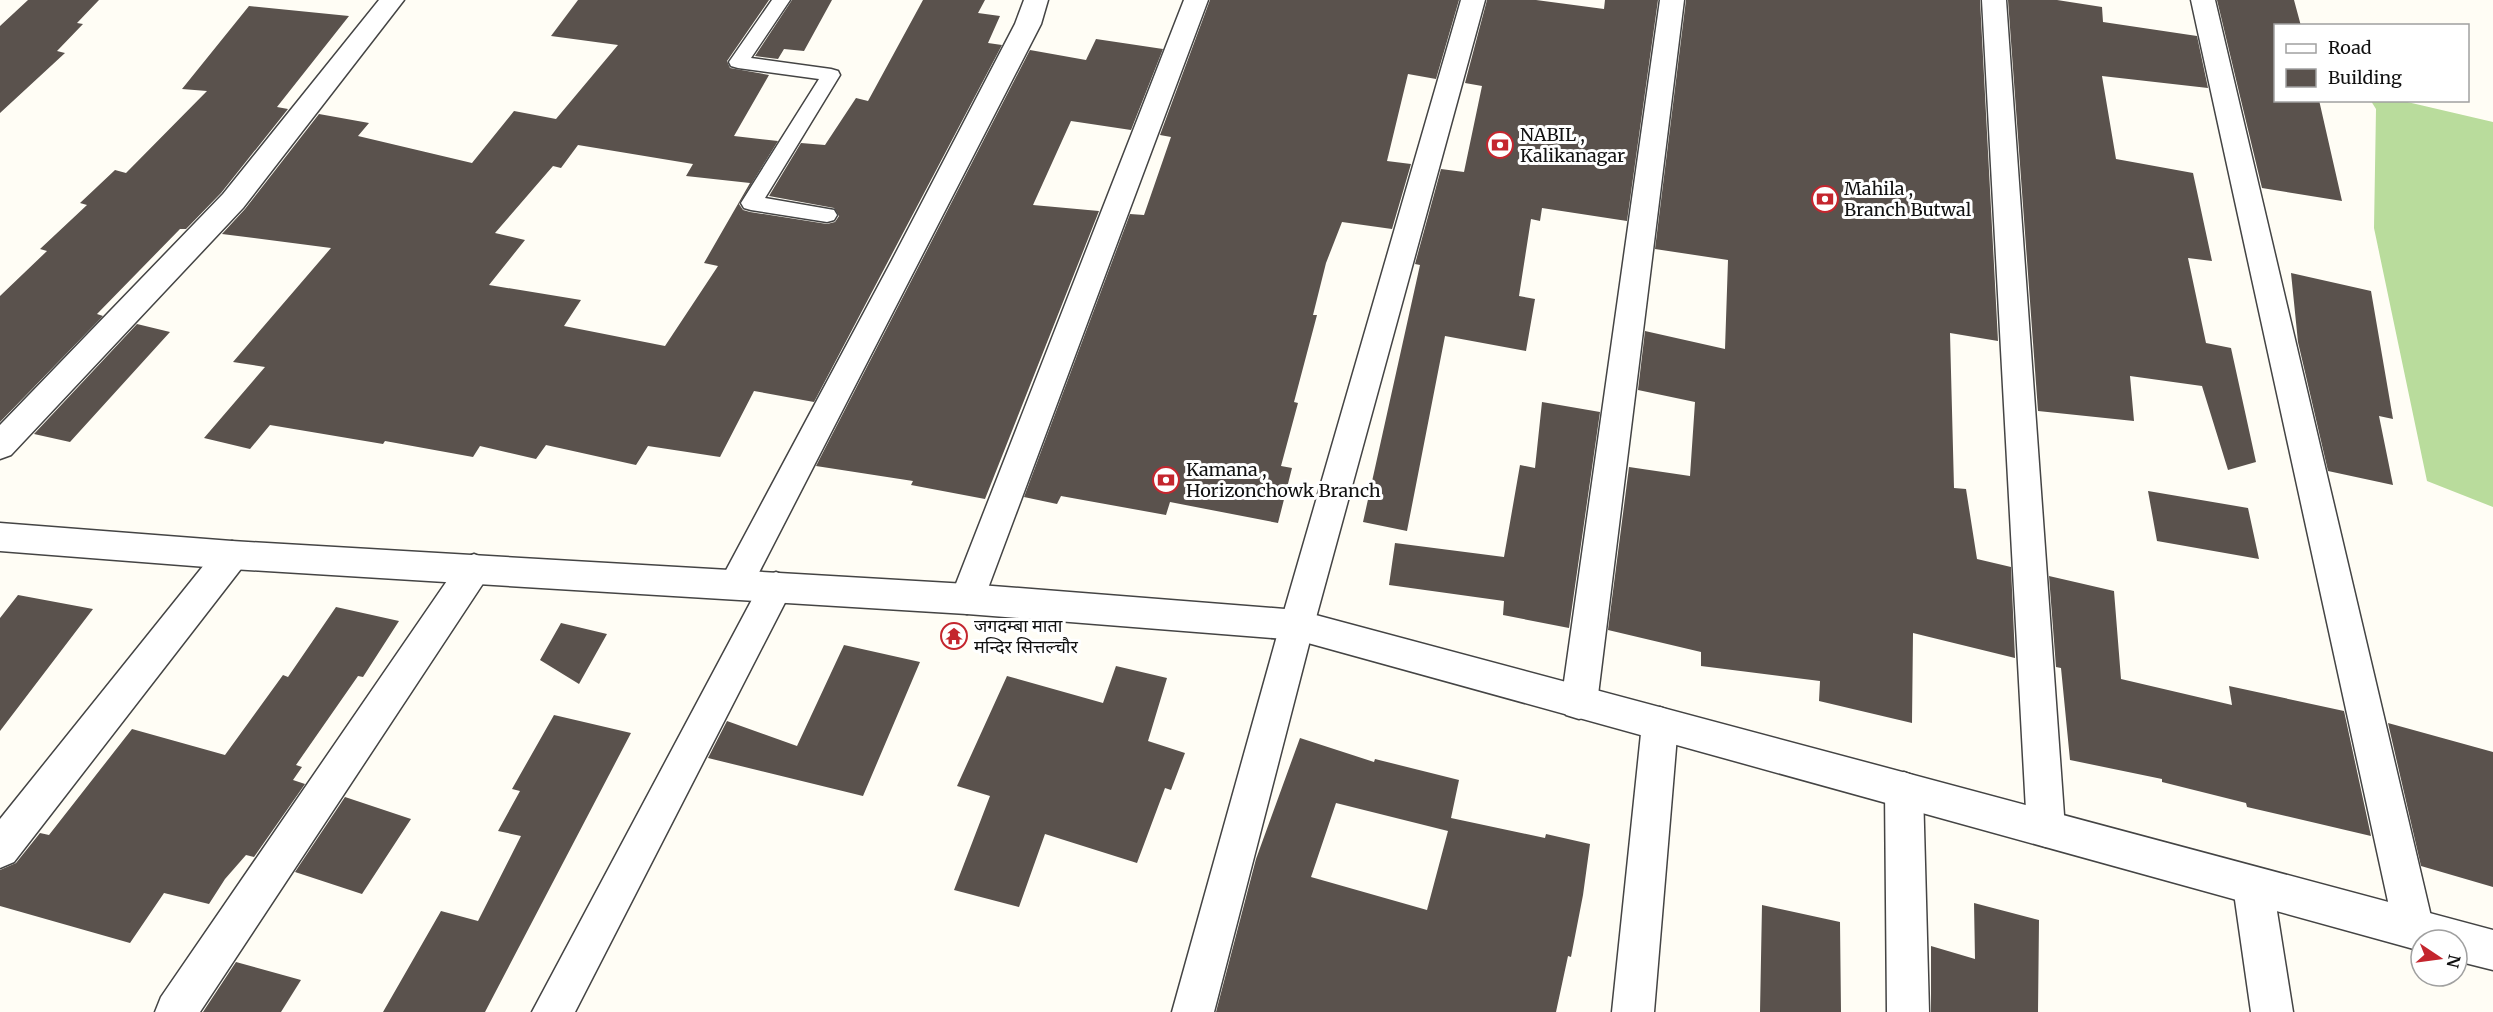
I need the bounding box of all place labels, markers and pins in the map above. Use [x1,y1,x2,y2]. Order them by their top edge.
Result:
place label: NABIL , Kalikanagar [1520,123,1625,167]
bank icon: NABIL , Kalikanagar [1485,130,1515,160]
place label: Mahila , Branch Butwal [1844,177,1972,221]
bank icon: Mahila , Branch Butwal [1810,184,1840,214]
place label: Kamana , Horizonchowk Branch [1186,458,1381,502]
bank icon: Kamana , Horizonchowk Branch [1151,465,1181,495]
place label: जगदम्बा माता मन्दिर सित्तल्चौर [974,614,1079,658]
temple icon: जगदम्बा माता मन्दिर सित्तल्चौर [939,621,969,651]

